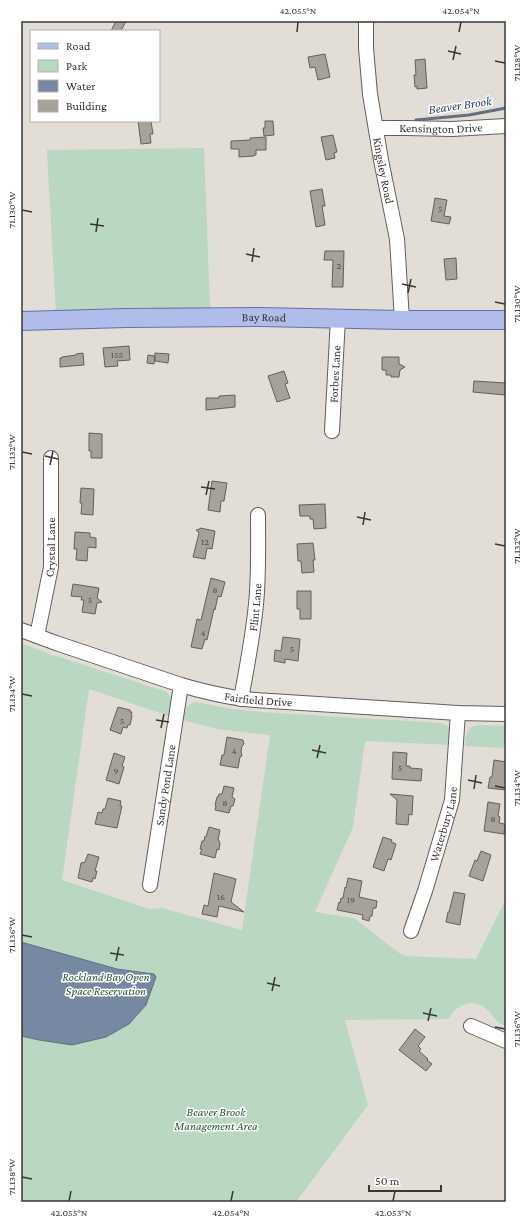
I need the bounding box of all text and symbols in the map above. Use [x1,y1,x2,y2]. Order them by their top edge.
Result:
text: 42.055°N [280,5,317,16]
text: 42.054°N [442,5,480,16]
legend [30,30,160,122]
text: Road [66,39,91,53]
text: 71.128°W [511,44,522,81]
text: Park [66,59,88,73]
text: Water [66,79,96,93]
water label: Beaver Brook [427,93,494,117]
text: Building [66,99,107,113]
street label: Kensington Drive [399,120,483,136]
street label: Kingsley Road [370,136,397,206]
text: 71.130°W [6,191,17,228]
house number: 5 [438,203,443,214]
house number: 2 [337,260,342,271]
text: 71.130°W [511,285,522,322]
street label: Bay Road [242,310,287,325]
street label: Forbes Lane [327,345,344,403]
house number: 155 [111,349,124,360]
text: 71.132°W [6,433,17,470]
street label: Crystal Lane [42,518,58,578]
text: 71.132°W [511,527,522,564]
house number: 12 [201,536,209,547]
street label: Flint Lane [246,583,265,632]
house number: 8 [212,584,218,595]
house number: 5 [88,594,93,605]
house number: 4 [200,627,206,638]
house number: 5 [290,643,295,654]
text: 71.134°W [6,675,17,712]
street label: Fairfield Drive [223,689,293,709]
house number: 5 [120,715,125,726]
street label: Sandy Pond Lane [152,744,179,827]
house number: 4 [231,745,237,756]
house number: 5 [398,762,403,773]
house number: 9 [113,765,119,776]
text: 71.134°W [511,769,522,806]
street label: Waterbury Lane [427,786,460,863]
house number: 8 [222,797,228,808]
house number: 8 [490,813,496,824]
house number: 16 [217,891,225,902]
house number: 19 [347,894,355,905]
text: 71.136°W [6,916,17,953]
park label: Rockland Bay Open Space Reservation [62,970,150,998]
text: 71.136°W [511,1010,522,1047]
park label: Beaver Brook Management Area [173,1105,258,1133]
text: 71.138°W [6,1158,17,1195]
scale bar [369,1167,441,1193]
text: 50 m [375,1174,400,1188]
text: 42.055°N [51,1207,88,1218]
text: 42.054°N [212,1207,250,1218]
text: 42.053°N [375,1207,412,1218]

